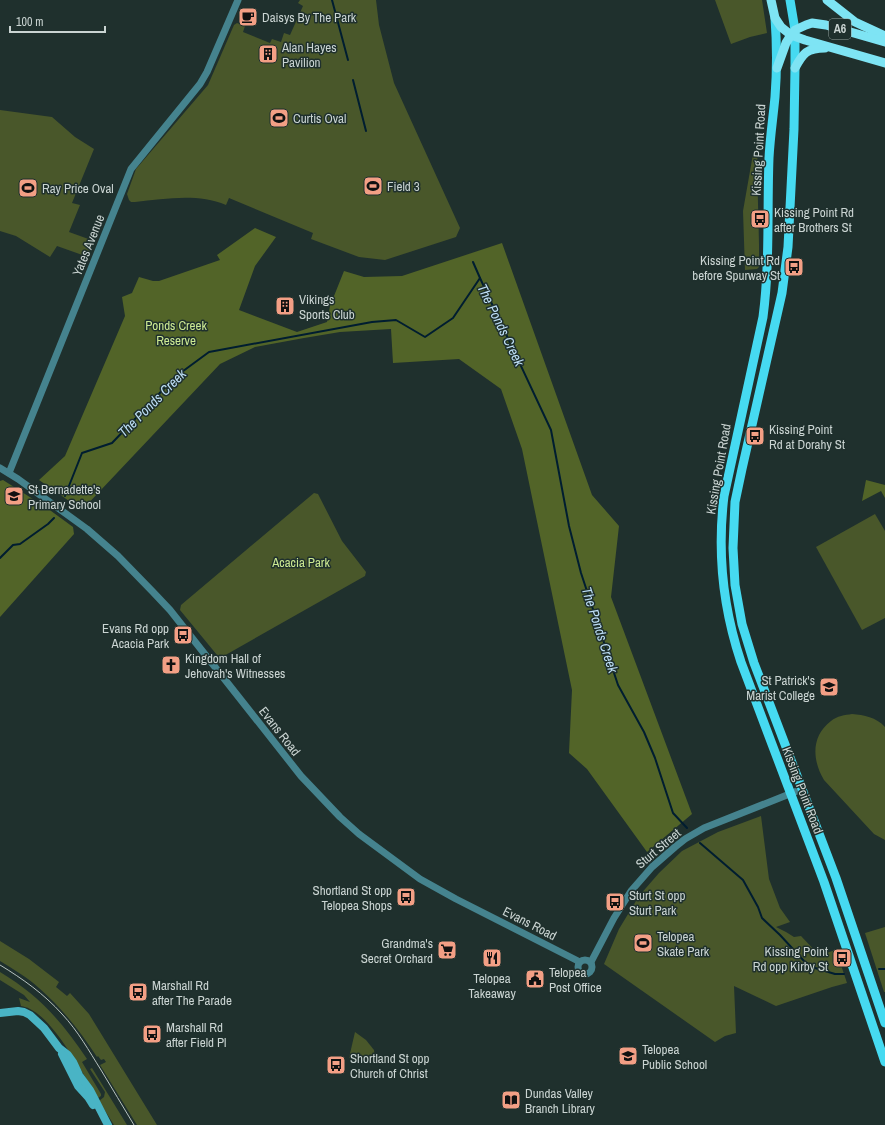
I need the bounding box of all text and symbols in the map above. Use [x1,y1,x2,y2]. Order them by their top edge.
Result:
cafe icon: Daisys By The Park [237,6,259,28]
scale bar [10,8,105,34]
place label: Daisys By The Park [262,9,357,26]
text: 100 m [16,14,43,30]
road number: A6 [829,19,851,39]
place label: Alan Hayes Pavilion [281,39,337,71]
building icon: Alan Hayes Pavilion [257,43,279,65]
street label: Kissing Point Road [748,104,769,196]
sports icon: Curtis Oval [268,107,290,129]
place label: Curtis Oval [293,110,346,127]
sports icon: Field 3 [362,175,384,197]
sports icon: Ray Price Oval [17,177,39,199]
place label: Field 3 [387,178,420,195]
place label: Ray Price Oval [42,180,114,197]
place label: Kissing Point Rd after Brothers St [774,204,854,236]
bus stop icon: Kissing Point Rd after Brothers St [749,208,771,230]
street label: Yates Avenue [68,212,109,278]
place label: Kissing Point Rd before Spurway St [692,252,780,284]
bus stop icon: Kissing Point Rd before Spurway St [783,256,805,278]
water label: The Ponds Creek [473,281,529,370]
place label: Vikings Sports Club [299,291,355,323]
building icon: Vikings Sports Club [274,295,296,317]
park label: Ponds Creek Reserve [145,317,207,349]
water label: The Ponds Creek [114,364,191,441]
place label: Kissing Point Rd at Dorahy St [769,421,845,453]
street label: Kissing Point Road [702,422,735,516]
bus stop icon: Kissing Point Rd at Dorahy St [744,425,766,447]
place label: St Bernadette's Primary School [28,481,101,513]
school or university icon: St Bernadette's Primary School [3,485,25,507]
park label: Acacia Park [271,554,330,571]
water label: The Ponds Creek [578,585,623,676]
place label: Evans Rd opp Acacia Park [102,620,170,652]
bus stop icon: Evans Rd opp Acacia Park [172,624,194,646]
place label: Kingdom Hall of Jehovah's Witnesses [185,650,285,682]
church icon: Kingdom Hall of Jehovah's Witnesses [160,654,182,676]
place label: St Patrick's Marist College [746,672,815,704]
school or university icon: St Patrick's Marist College [818,676,840,698]
street label: Evans Road [255,703,304,759]
street label: Kissing Point Road [778,744,827,836]
street label: Sturt Street [632,825,684,872]
place label: Shortland St opp Telopea Shops [313,882,392,914]
bus stop icon: Shortland St opp Telopea Shops [395,886,417,908]
place label: Sturt St opp Sturt Park [629,887,685,919]
bus stop icon: Sturt St opp Sturt Park [604,891,626,913]
street label: Evans Road [500,903,560,944]
place label: Telopea Skate Park [657,928,710,960]
sports icon: Telopea Skate Park [632,932,654,954]
place label: Grandma's Secret Orchard [361,935,433,967]
supermarket icon: Grandma's Secret Orchard [436,939,458,961]
place label: Kissing Point Rd opp Kirby St [753,943,828,975]
restaurant icon: Telopea Takeaway [481,947,503,969]
bus stop icon: Kissing Point Rd opp Kirby St [831,947,853,969]
place label: Telopea Post Office [549,964,602,996]
public building icon: Telopea Post Office [524,968,546,990]
place label: Telopea Takeaway [468,970,516,1002]
place label: Marshall Rd after The Parade [152,977,232,1009]
bus stop icon: Marshall Rd after The Parade [127,981,149,1003]
place label: Marshall Rd after Field Pl [166,1019,226,1051]
bus stop icon: Marshall Rd after Field Pl [141,1023,163,1045]
place label: Telopea Public School [642,1041,707,1073]
school or university icon: Telopea Public School [617,1045,639,1067]
place label: Shortland St opp Church of Christ [350,1050,429,1082]
bus stop icon: Shortland St opp Church of Christ [325,1054,347,1076]
place label: Dundas Valley Branch Library [525,1085,596,1117]
library icon: Dundas Valley Branch Library [500,1089,522,1111]

